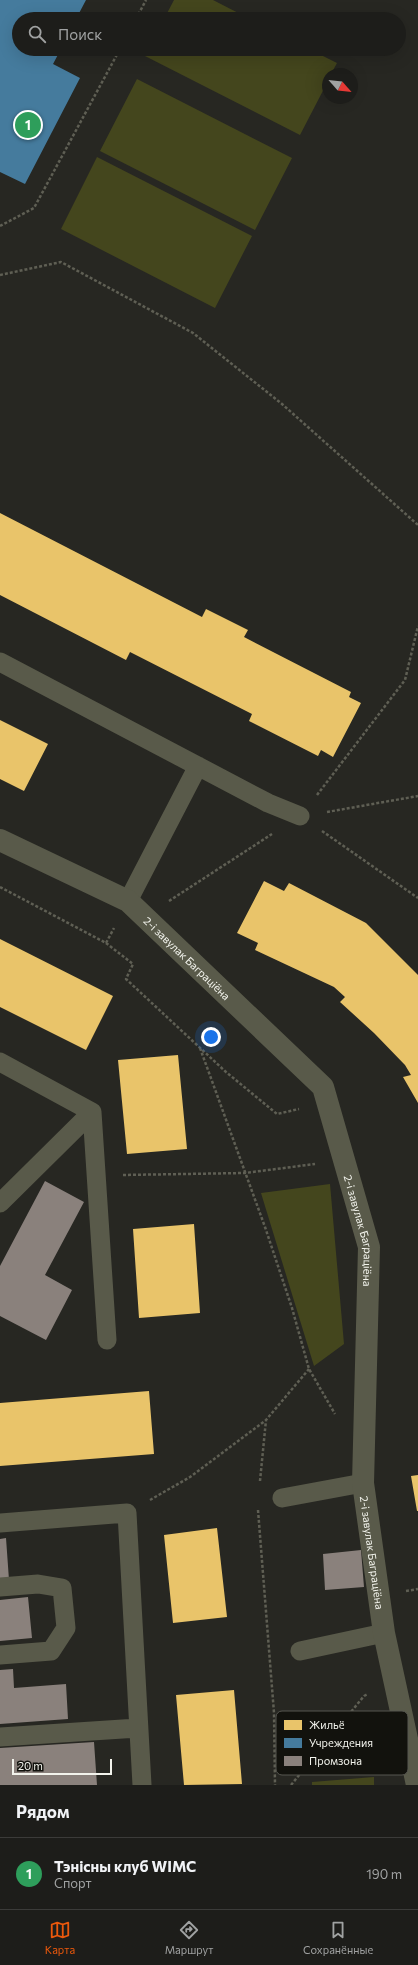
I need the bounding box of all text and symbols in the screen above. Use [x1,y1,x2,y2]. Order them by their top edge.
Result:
search box [12,12,406,56]
icon: search [26,23,48,45]
text: Поиск [58,25,102,43]
north arrow [322,68,358,104]
pin: 1 [15,110,41,140]
street label: 2-і завулак Баграціёна [142,913,233,1002]
your location [201,1027,221,1047]
street label: 2-і завулак Баграціёна [342,1173,375,1287]
street label: 2-і завулак Баграціёна [358,1495,387,1610]
legend [276,1711,408,1775]
text: Жильё [309,1718,345,1731]
text: Учреждения [309,1736,373,1749]
text: Промзона [309,1754,362,1767]
scale bar [12,1757,112,1776]
text: 20 m [18,1759,43,1772]
text: Рядом [16,1801,70,1822]
text: Тэнісны клуб WIMC [54,1857,196,1875]
text: 1 [26,1866,32,1882]
text: 190 m [366,1866,402,1882]
text: Спорт [54,1875,92,1891]
tab: Карта [45,1919,75,1956]
tab: Маршрут [165,1919,213,1956]
tab: Сохранённые [303,1919,373,1956]

